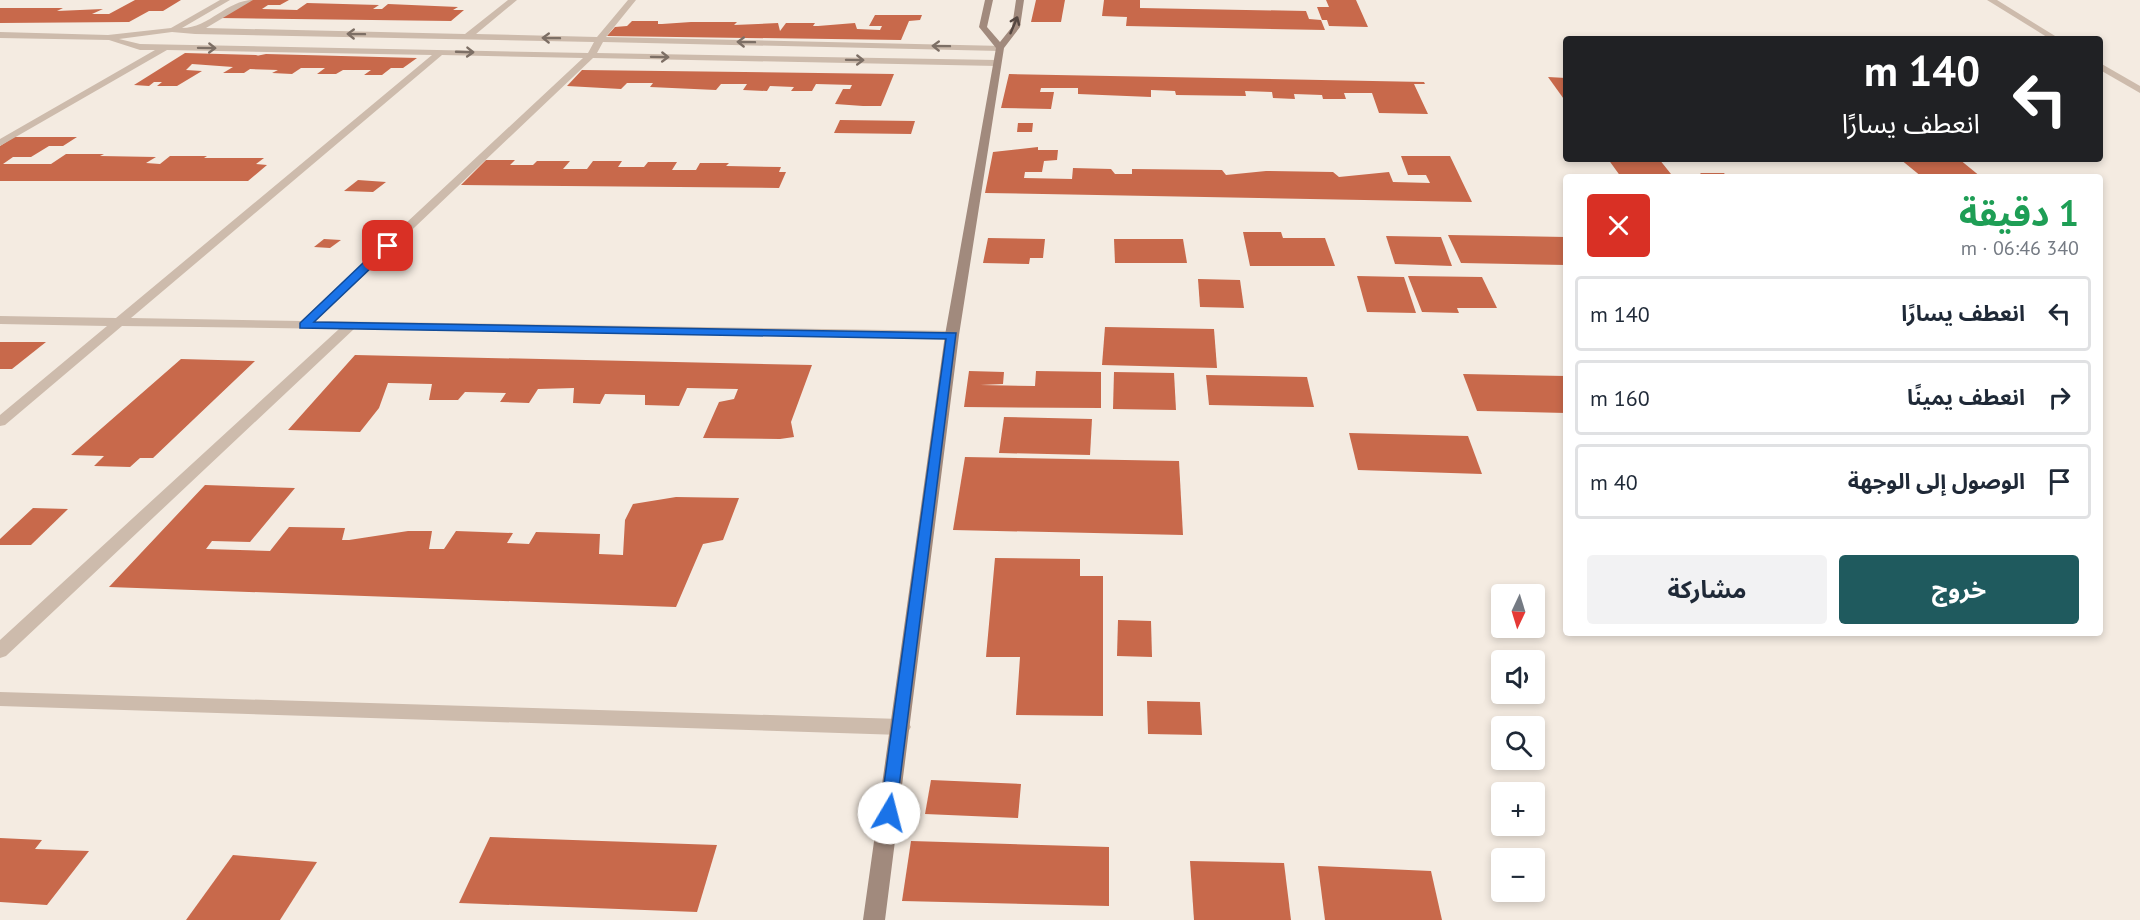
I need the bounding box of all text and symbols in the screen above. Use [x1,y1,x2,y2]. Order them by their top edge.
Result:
one-way arrow [1009,17,1020,35]
one-way arrow [347,28,367,40]
one-way arrow [542,32,562,44]
one-way arrow [737,36,757,48]
one-way arrow [932,41,952,52]
one-way arrow [196,42,216,54]
text: 140 m [1864,43,1980,98]
one-way arrow [454,46,474,58]
one-way arrow [649,51,669,62]
one-way arrow [844,54,864,66]
icon: left [2001,60,2079,138]
text: انعطف يسارًا [1842,106,1980,140]
text: 1 دقيقة [1959,189,2079,236]
button: close [1587,194,1650,257]
pin [362,220,413,271]
icon: arrive [371,229,404,262]
text: 340 m · 06:46 [1961,235,2079,261]
icon: left [2043,297,2076,330]
text: انعطف يسارًا [1901,299,2025,327]
text: 140 m [1590,300,1650,328]
icon: right [2043,381,2076,414]
text: انعطف يمينًا [1907,383,2025,411]
text: 160 m [1590,384,1650,412]
icon: arrive [2043,465,2076,498]
text: الوصول إلى الوجهة [1848,467,2025,495]
text: 40 m [1590,468,1638,496]
button: مشاركة [1587,555,1827,624]
button: خروج [1839,555,2079,624]
north arrow [1491,584,1545,638]
map controls [1491,584,1545,902]
button: sound [1491,650,1545,704]
button: search [1491,716,1545,770]
position arrow [857,781,921,845]
button: + [1491,782,1545,836]
button: − [1491,848,1545,902]

